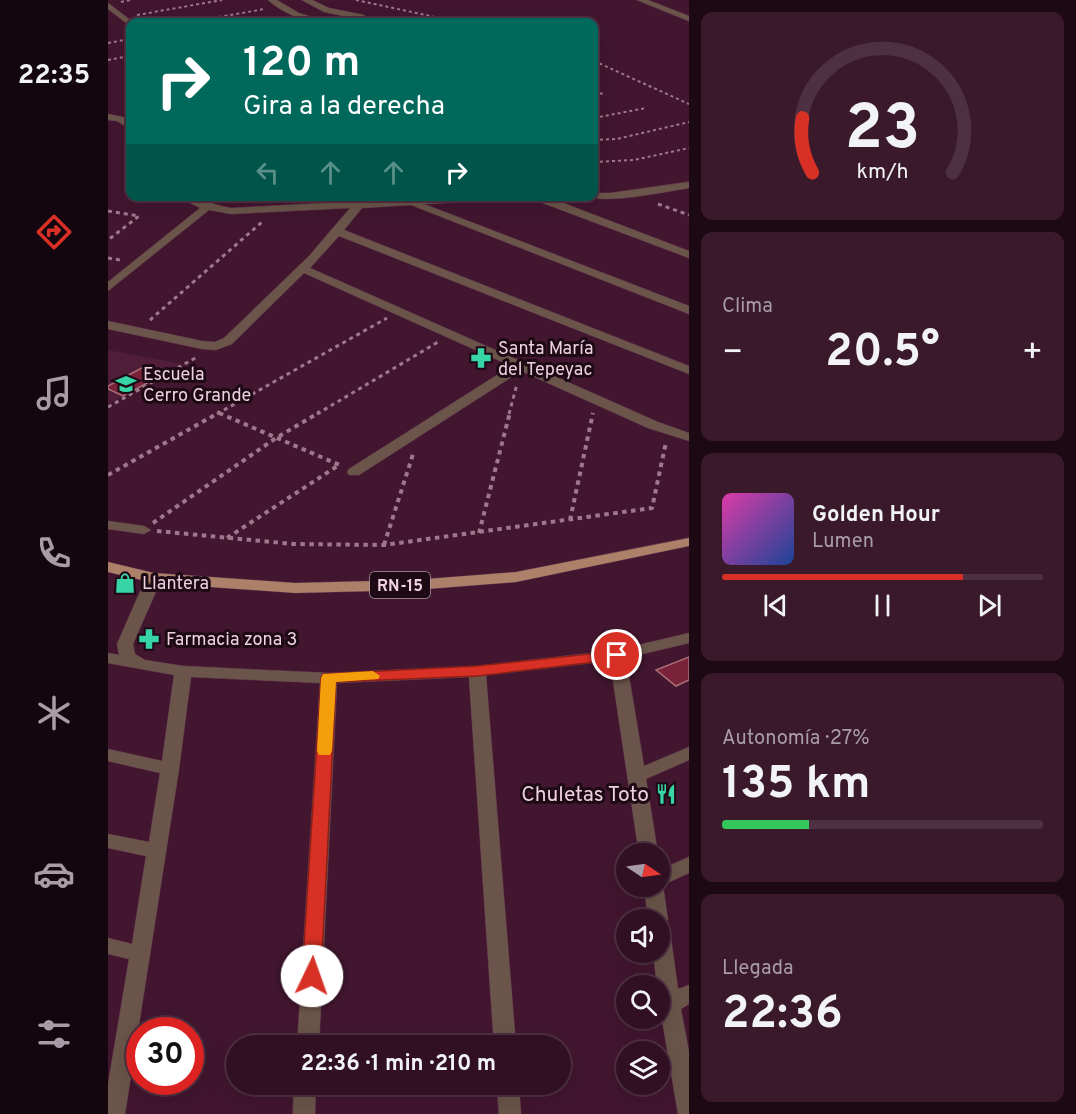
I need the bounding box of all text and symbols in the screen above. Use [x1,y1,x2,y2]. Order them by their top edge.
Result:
text: 120 m [243,38,360,91]
icon: right [144,42,222,120]
text: 22:35 [18,59,90,93]
text: Gira a la derecha [243,90,445,124]
text: 23 [845,92,920,171]
icon: left [251,156,284,189]
icon: ahead [314,156,347,189]
icon: ahead [377,156,410,189]
icon: right [440,156,473,189]
text: km/h [856,160,909,187]
icon: directions [33,211,75,253]
text: Clima [722,294,773,320]
text: 20.5° [825,325,940,382]
text: − [722,333,743,375]
text: + [1022,333,1043,375]
place label: Santa María del Tepeyac [498,338,593,382]
pharmacy icon: Santa María del Tepeyac [469,346,493,370]
place label: Escuela Cerro Grande [143,364,251,408]
icon: music [33,372,75,414]
school or university icon: Escuela Cerro Grande [114,372,138,396]
text: Golden Hour [812,502,940,529]
text: Lumen [812,529,874,555]
icon: phone [33,532,75,574]
shop icon: Llantera [113,571,137,595]
road number: RN-15 [370,572,430,598]
place label: Llantera [142,573,209,596]
icon: previous [759,589,792,622]
icon: pause [866,589,899,622]
icon: next [973,589,1006,622]
pharmacy icon: Farmacia zona 3 [137,627,161,651]
place label: Farmacia zona 3 [166,629,297,652]
pin [591,629,642,680]
icon: arrive [600,638,633,671]
icon: climate [33,692,75,734]
text: Autonomía · 27% [722,726,870,752]
text: 135 km [722,757,870,814]
place label: Chuletas Toto [521,782,649,809]
restaurant icon: Chuletas Toto [654,782,678,806]
north arrow [616,843,670,897]
map controls [616,843,670,1095]
icon: car [33,853,75,895]
button: sound [616,909,670,963]
position arrow [280,944,344,1008]
text: Llegada [722,956,794,982]
button: search [616,975,670,1029]
text: 22:36 [722,987,843,1044]
icon: filters [33,1013,75,1055]
speed limit sign: 30 [126,1017,204,1095]
button: layers [616,1041,670,1095]
text: 22:36 · 1 min · 210 m [301,1051,496,1078]

